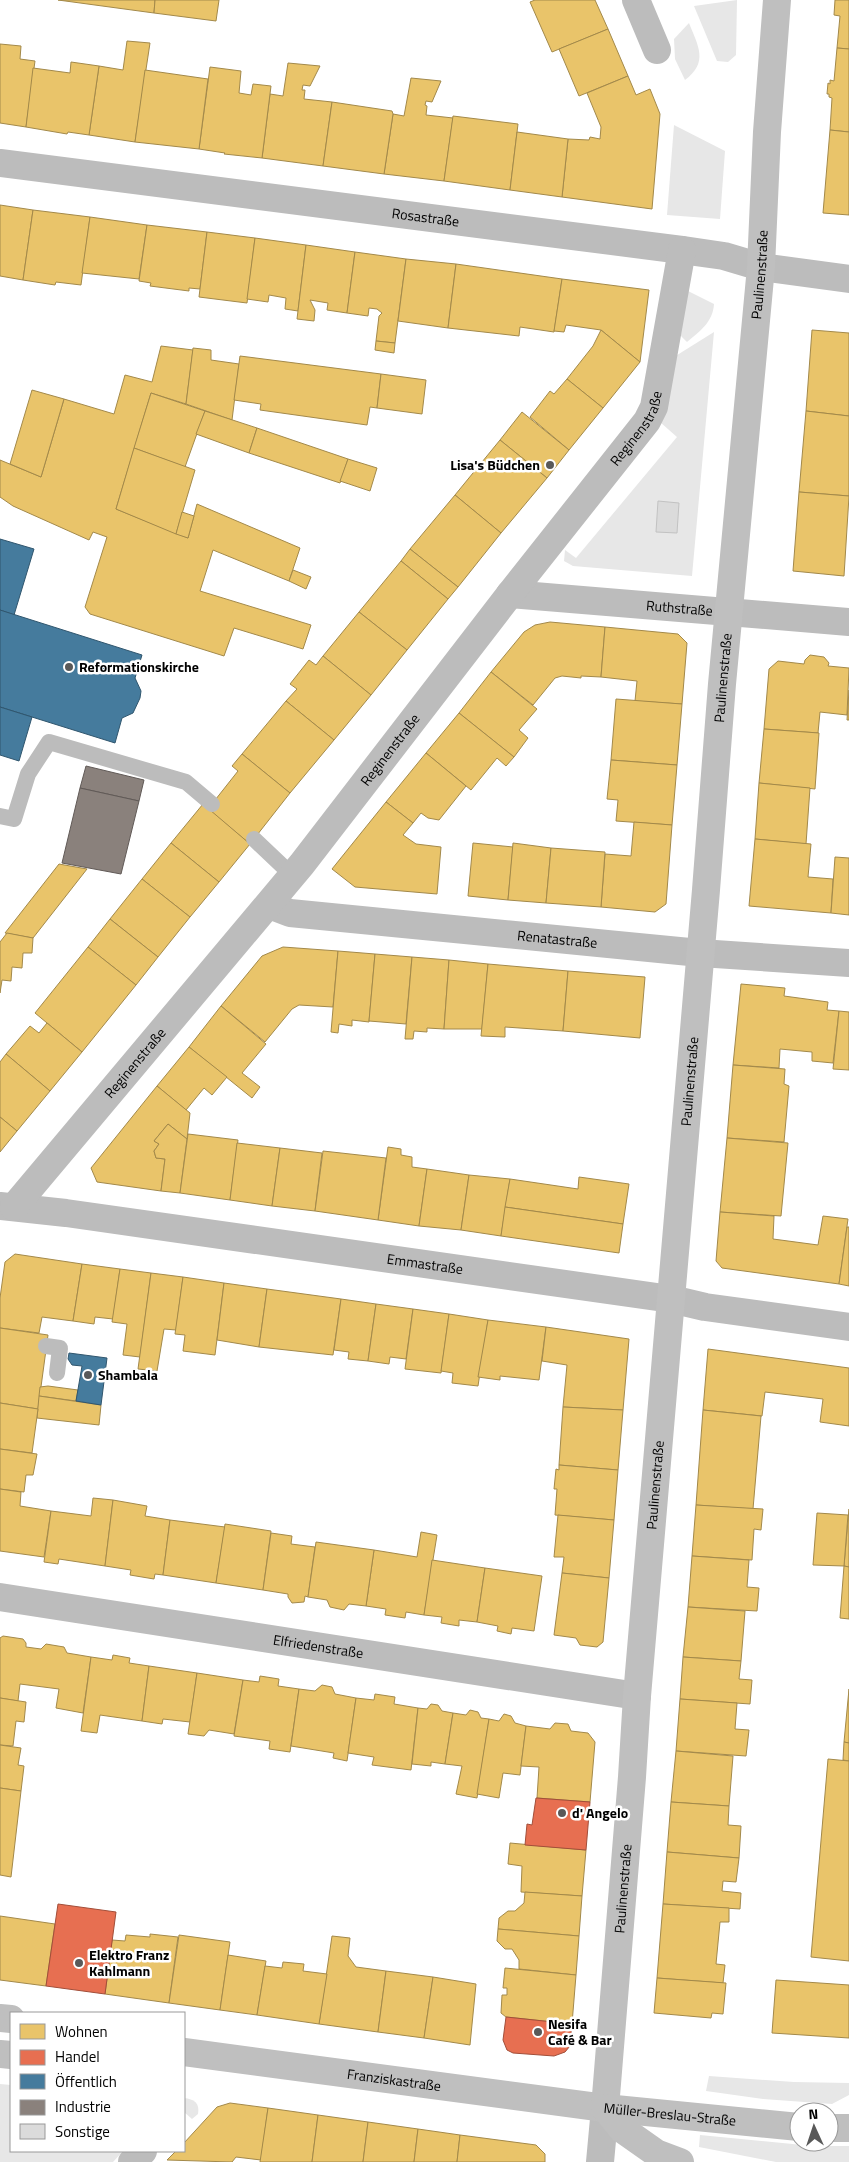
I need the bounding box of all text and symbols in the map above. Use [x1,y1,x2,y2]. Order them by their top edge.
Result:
street label: Rosastraße [391,202,461,231]
street label: Paulinenstraße [745,229,773,320]
street label: Reginenstraße [604,389,667,470]
place label: Lisa's Büdchen [450,454,540,475]
marker: Lisa's Büdchen [544,459,556,471]
street label: Ruthstraße [645,594,714,621]
street label: Paulinenstraße [708,632,737,723]
place label: Reformationskirche [79,656,199,677]
marker: Reformationskirche [63,661,75,673]
street label: Reginenstraße [355,709,424,790]
street label: Renatastraße [516,924,598,953]
street label: Reginenstraße [99,1023,170,1103]
street label: Paulinenstraße [675,1036,703,1127]
street label: Emmastraße [386,1248,465,1279]
place label: Shambala [98,1364,158,1385]
marker: Shambala [82,1369,94,1381]
street label: Paulinenstraße [640,1439,669,1531]
street label: Elfriedenstraße [272,1629,365,1663]
place label: d' Angelo [572,1802,628,1823]
marker: d' Angelo [556,1807,568,1819]
street label: Paulinenstraße [608,1843,636,1934]
place label: Elektro Franz Kahlmann [89,1944,169,1981]
marker: Elektro Franz Kahlmann [73,1957,85,1969]
legend [10,2012,185,2152]
place label: Nesifa Café & Bar [548,2013,612,2050]
text: Wohnen [55,2020,108,2043]
marker: Nesifa Café & Bar [532,2026,544,2038]
text: Handel [55,2045,100,2068]
street label: Franziskastraße [346,2063,442,2096]
text: Öffentlich [55,2070,117,2093]
text: Industrie [55,2095,111,2118]
street label: Müller-Breslau-Straße [603,2097,737,2131]
north arrow [789,2102,839,2152]
text: N [808,2103,819,2124]
text: Sonstige [55,2120,110,2143]

